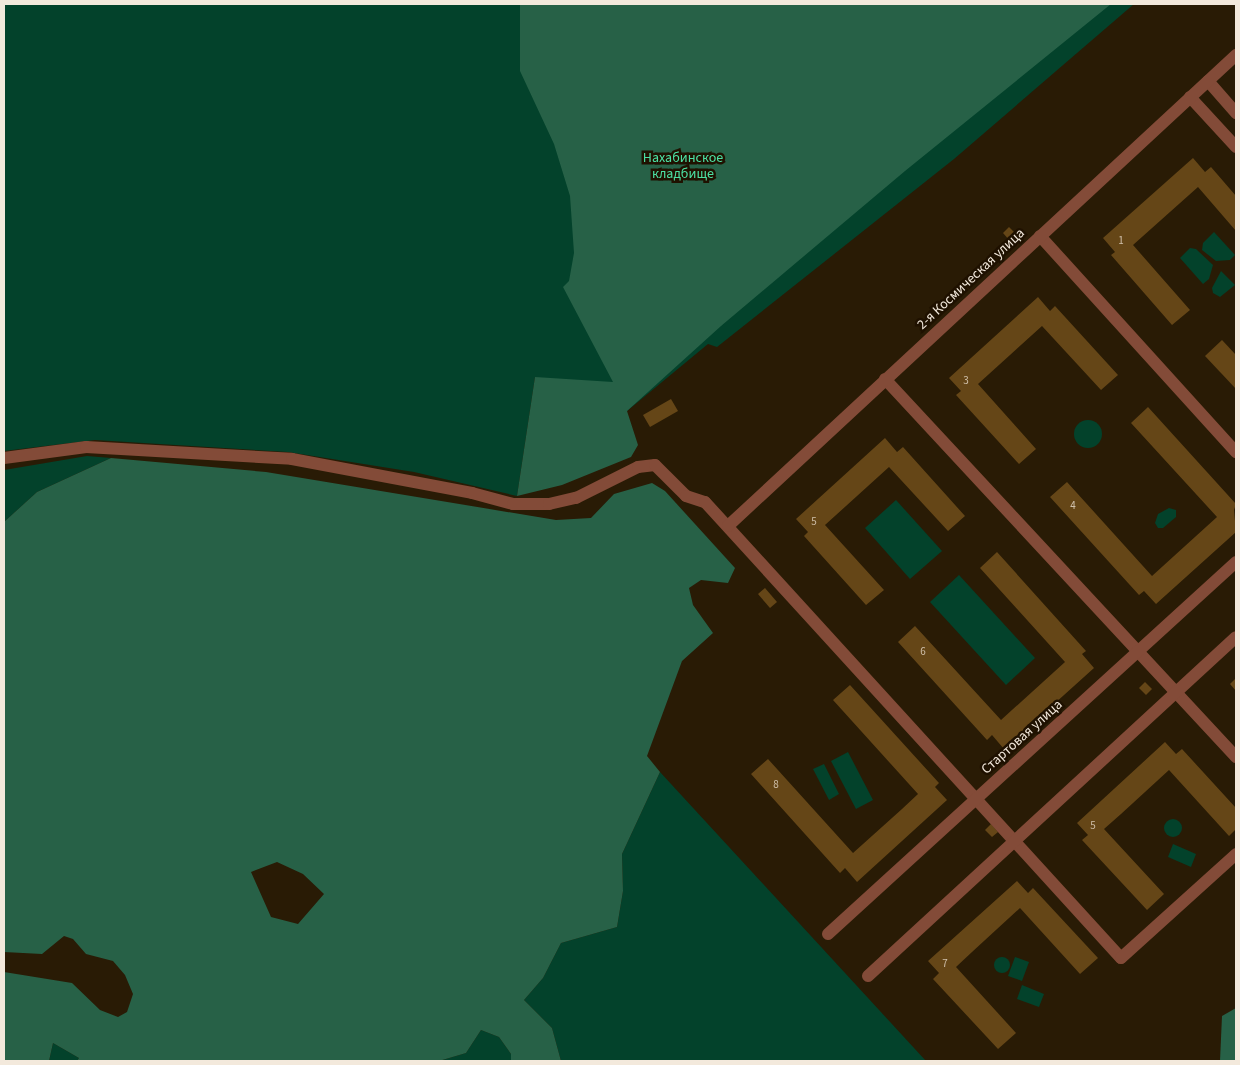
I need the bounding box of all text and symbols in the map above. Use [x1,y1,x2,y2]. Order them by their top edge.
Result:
park label: Нахабинское кладбище [643,150,723,182]
street label: 2-я Космическая улица [914,225,1028,333]
house number: 1 [1118,234,1124,248]
house number: 3 [963,374,969,388]
house number: 4 [1070,499,1076,513]
house number: 5 [811,515,817,529]
house number: 6 [920,645,926,659]
street label: Стартовая улица [978,696,1066,778]
house number: 8 [773,778,779,792]
house number: 5 [1090,819,1096,833]
house number: 7 [942,957,948,971]

